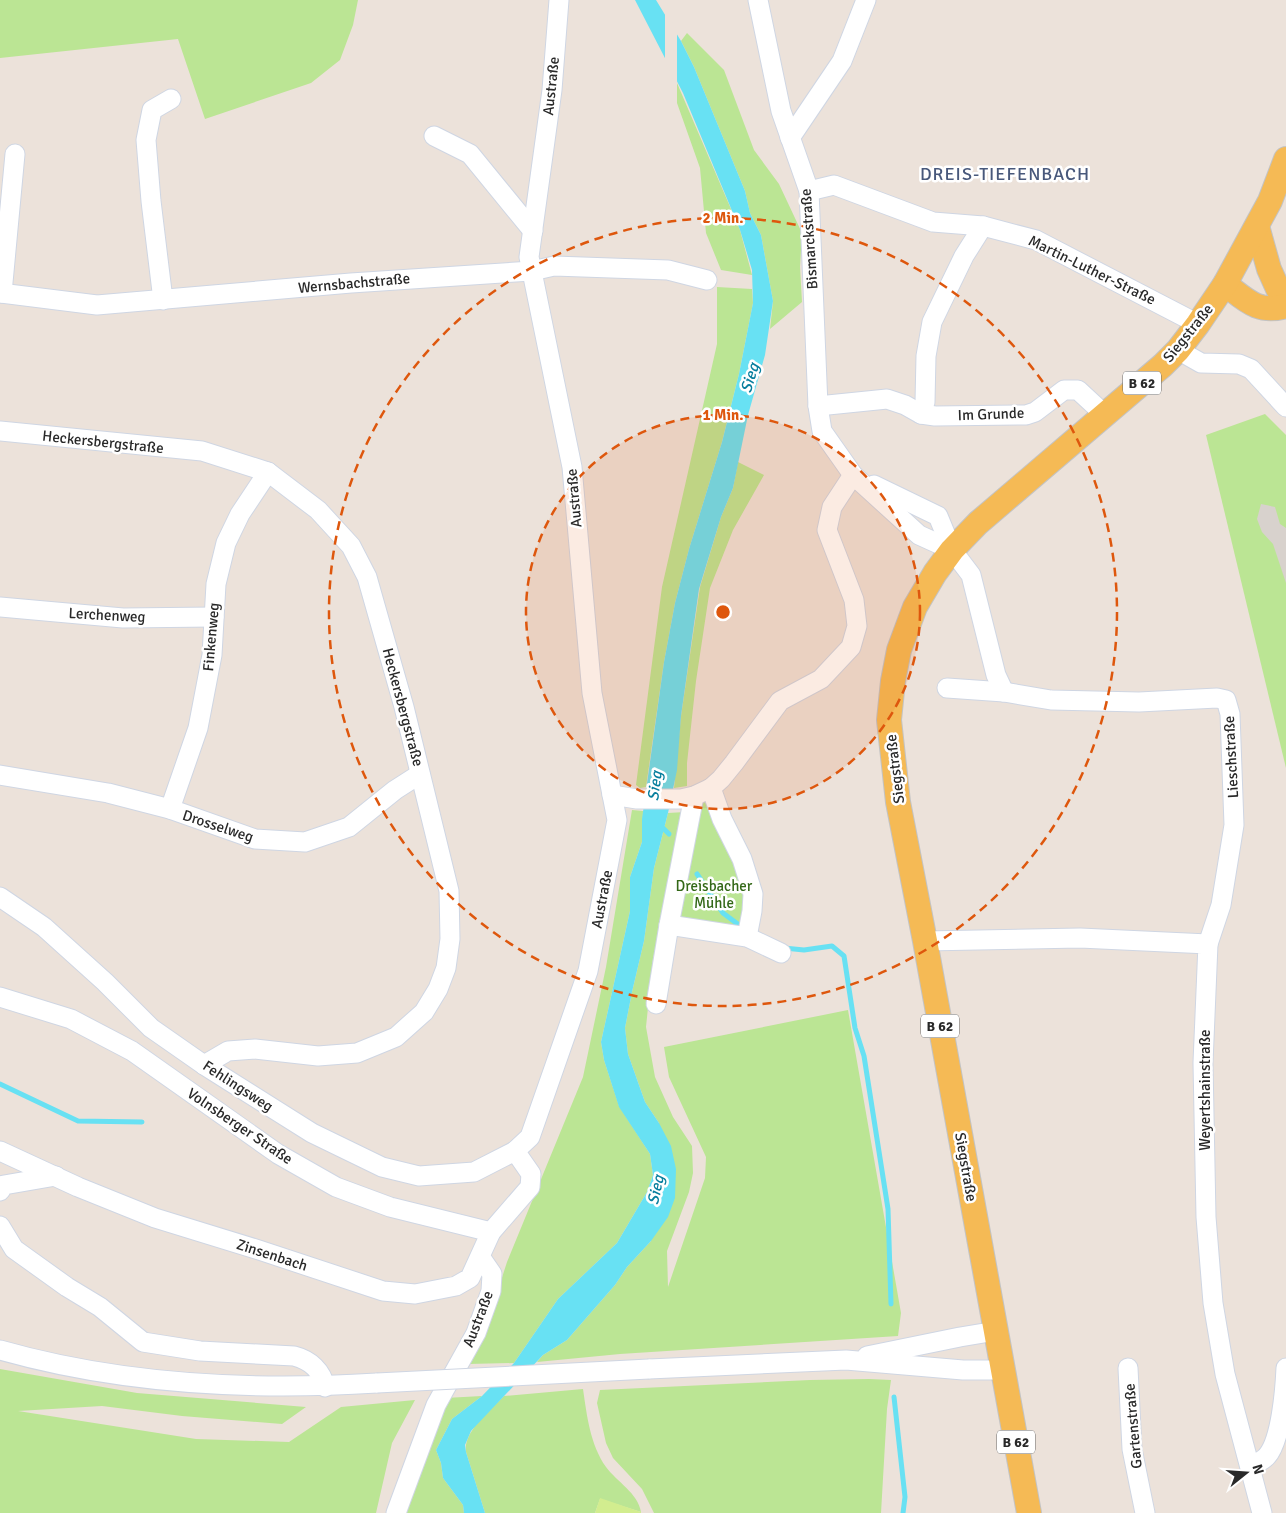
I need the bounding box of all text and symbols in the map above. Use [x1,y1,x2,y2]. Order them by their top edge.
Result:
street label: Austraße [539,56,563,116]
district label: DREIS-TIEFENBACH [920,163,1090,185]
street label: Bismarckstraße [797,188,821,290]
text: 2 Min. [703,209,743,227]
street label: Martin-Luther-Straße [1025,231,1159,309]
street label: Wernsbachstraße [297,269,411,297]
street label: Siegstraße [1159,300,1217,366]
water label: Sieg [736,359,764,395]
road number: B 62 [1123,372,1161,394]
street label: Im Grunde [957,404,1025,424]
text: 1 Min. [703,406,743,424]
street label: Heckersbergstraße [41,427,165,457]
street label: Austraße [562,468,586,528]
street label: Finkenweg [199,602,223,672]
centre of rings [714,603,732,621]
street label: Lerchenweg [68,604,146,626]
street label: Heckersbergstraße [379,646,427,768]
street label: Lieschstraße [1220,715,1242,799]
street label: Siegstraße [882,733,908,805]
water label: Sieg [643,768,667,802]
street label: Drosselweg [180,806,256,846]
street label: Austraße [588,868,616,930]
park label: Dreisbacher Mühle [676,877,753,912]
road number: B 62 [921,1014,959,1038]
street label: Weyertshainstraße [1196,1029,1214,1151]
street label: Fehlingsweg [199,1057,277,1115]
street label: Volnsberger Straße [184,1084,296,1168]
street label: Siegstraße [951,1131,981,1203]
water label: Sieg [643,1172,669,1207]
street label: Zinsenbach [234,1235,310,1275]
street label: Austraße [459,1288,497,1350]
street label: Gartenstraße [1120,1383,1146,1469]
road number: B 62 [997,1430,1035,1454]
north arrow [1221,1448,1271,1498]
text: N [1248,1462,1268,1476]

